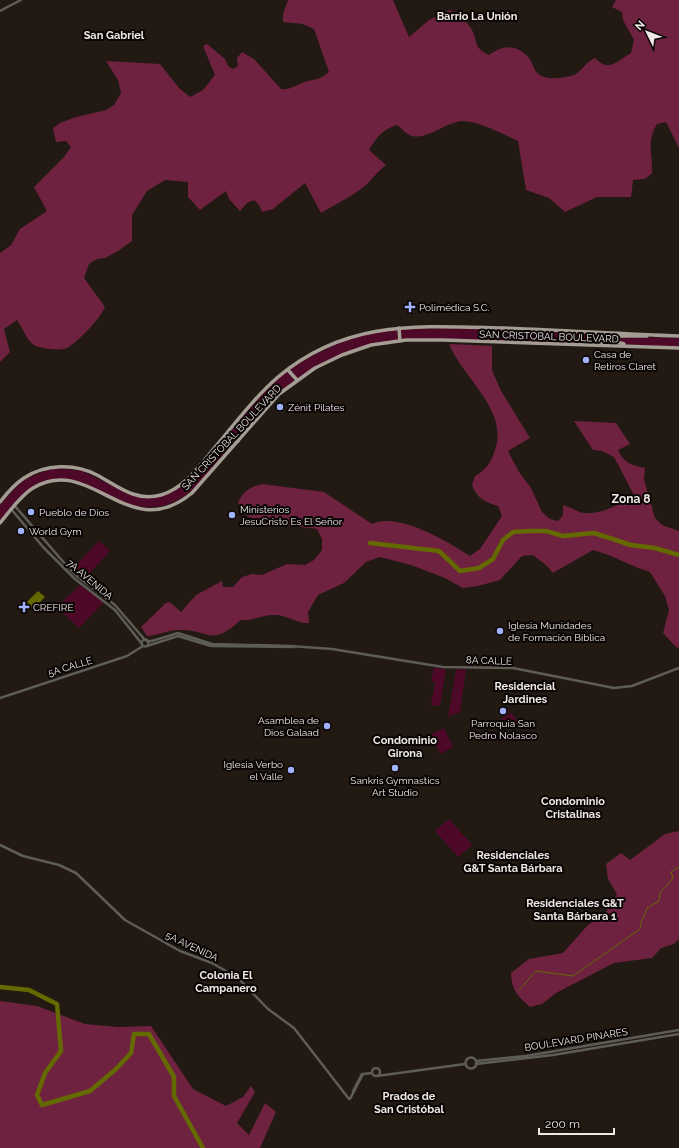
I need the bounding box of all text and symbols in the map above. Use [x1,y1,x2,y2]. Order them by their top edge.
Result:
district label: Barrio La Unión [437,10,518,23]
north arrow [627,12,667,52]
text: N [632,18,648,33]
district label: San Gabriel [84,29,145,42]
marker: Polimédica S.C. [404,301,416,313]
place label: Polimédica S.C. [419,302,490,313]
street label: SAN CRISTOBAL BOULEVARD [479,329,619,344]
place label: Casa de Retiros Claret [594,349,657,372]
marker: Casa de Retiros Claret [581,355,591,365]
street label: SAN CRISTOBAL BOULEVARD [180,382,283,492]
marker: Zénit Pilates [275,402,285,412]
place label: Zénit Pilates [288,402,345,413]
district label: Zona 8 [612,492,650,506]
place label: Ministerios JesuCristo Es El Señor [240,504,343,527]
marker: Pueblo de Dios [26,507,36,517]
place label: Pueblo de Dios [39,507,109,518]
marker: Ministerios JesuCristo Es El Señor [227,510,237,520]
marker: World Gym [16,526,26,536]
place label: World Gym [29,526,81,537]
street label: 7A AVENIDA [64,557,115,602]
marker: CREFIRE [18,601,30,613]
place label: CREFIRE [33,602,73,613]
place label: Iglesia Munidades de Formación Bíblica [508,620,605,643]
marker: Iglesia Munidades de Formación Bíblica [495,626,505,636]
street label: 8A CALLE [466,654,512,667]
street label: 5A CALLE [47,655,94,678]
district label: Residencial Jardines [494,680,556,706]
marker: Parroquia San Pedro Nolasco [498,706,508,716]
place label: Asamblea de Dios Galaad [258,715,319,738]
place label: Parroquia San Pedro Nolasco [469,718,537,741]
marker: Asamblea de Dios Galaad [322,721,332,731]
district label: Condominio Girona [373,734,437,760]
place label: Iglesia Verbo el Valle [224,759,283,782]
marker: Sankris Gymnastics Art Studio [390,763,400,773]
marker: Iglesia Verbo el Valle [286,765,296,775]
place label: Sankris Gymnastics Art Studio [350,775,440,798]
district label: Condominio Cristalinas [541,795,605,821]
district label: Residenciales G&T Santa Bárbara [464,849,563,875]
district label: Residenciales G&T Santa Bárbara 1 [526,897,624,923]
street label: 5A AVENIDA [164,929,220,964]
district label: Colonia El Campanero [195,969,257,995]
street label: BOULEVARD PINARES [524,1026,629,1053]
district label: Prados de San Cristóbal [374,1090,444,1116]
scale bar [539,1110,614,1136]
text: 200 m [545,1117,580,1131]

